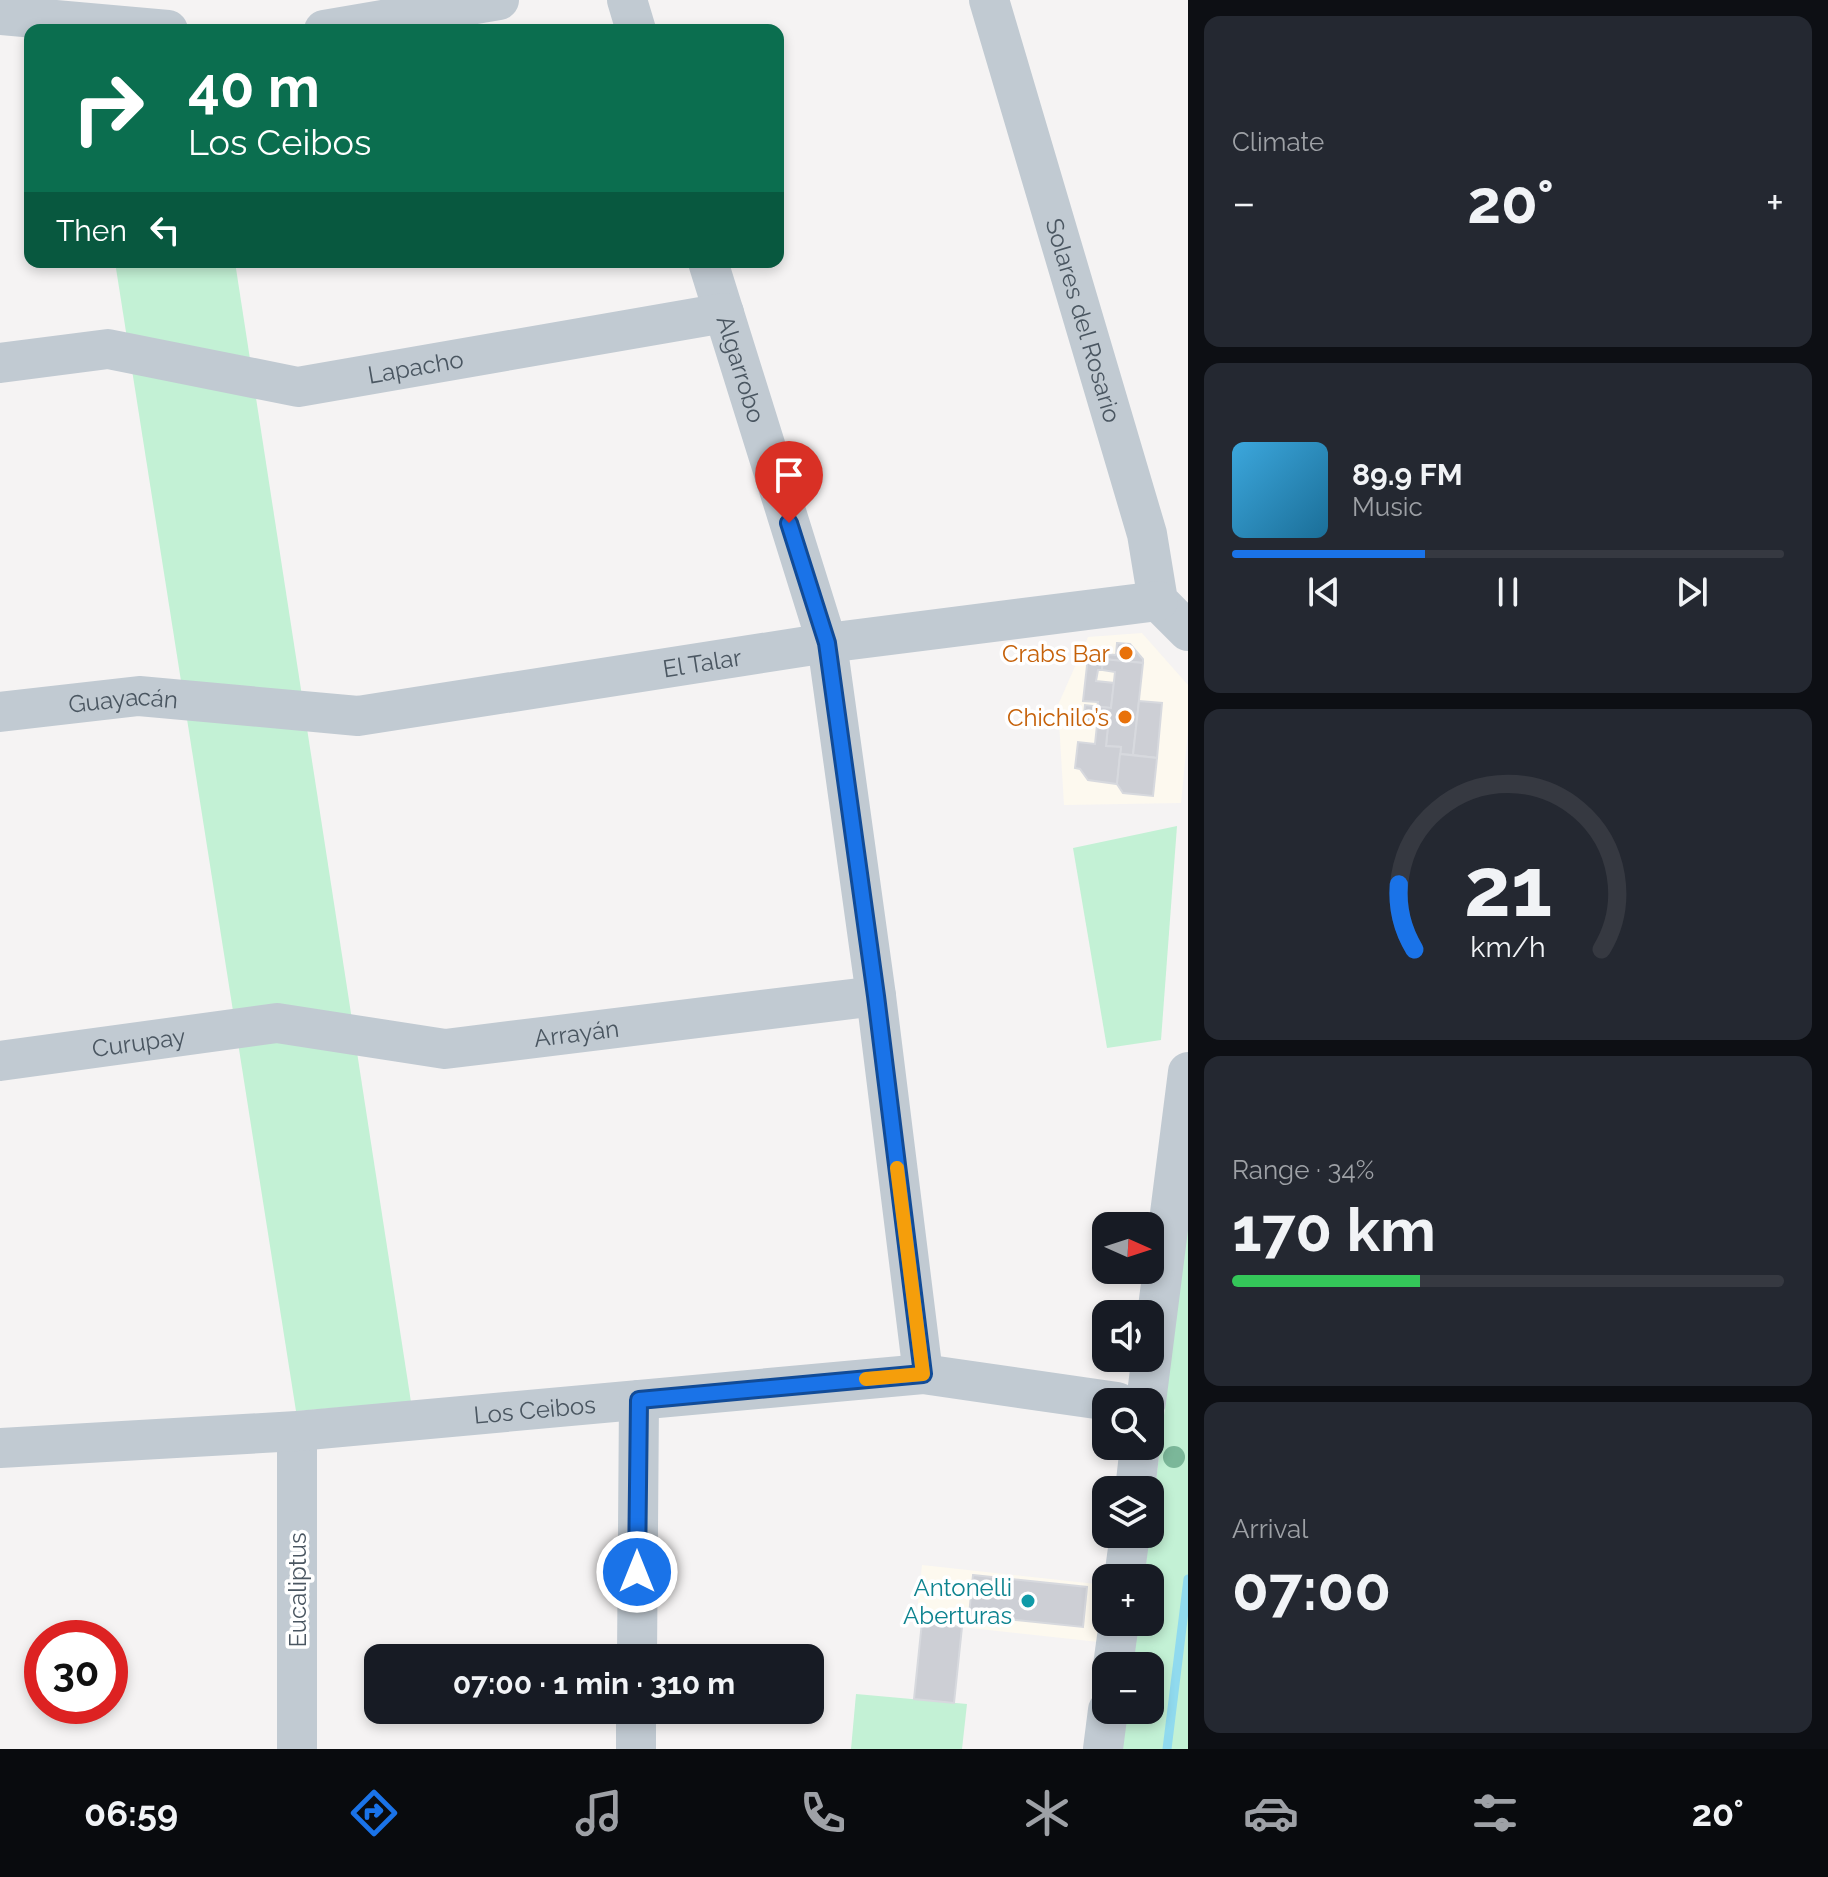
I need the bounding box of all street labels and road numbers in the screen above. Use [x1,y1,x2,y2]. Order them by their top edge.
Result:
street label: Solares del Rosario [1040,215,1128,426]
street label: Algarrobo [711,312,772,426]
street label: Lapacho [366,344,466,389]
street label: El Talar [661,642,744,683]
street label: Guayacán [67,681,179,719]
street label: Arrayán [532,1013,621,1052]
street label: Curupay [90,1021,187,1063]
street label: Los Ceibos [472,1389,597,1429]
street label: Eucaliptus [283,1532,312,1648]

